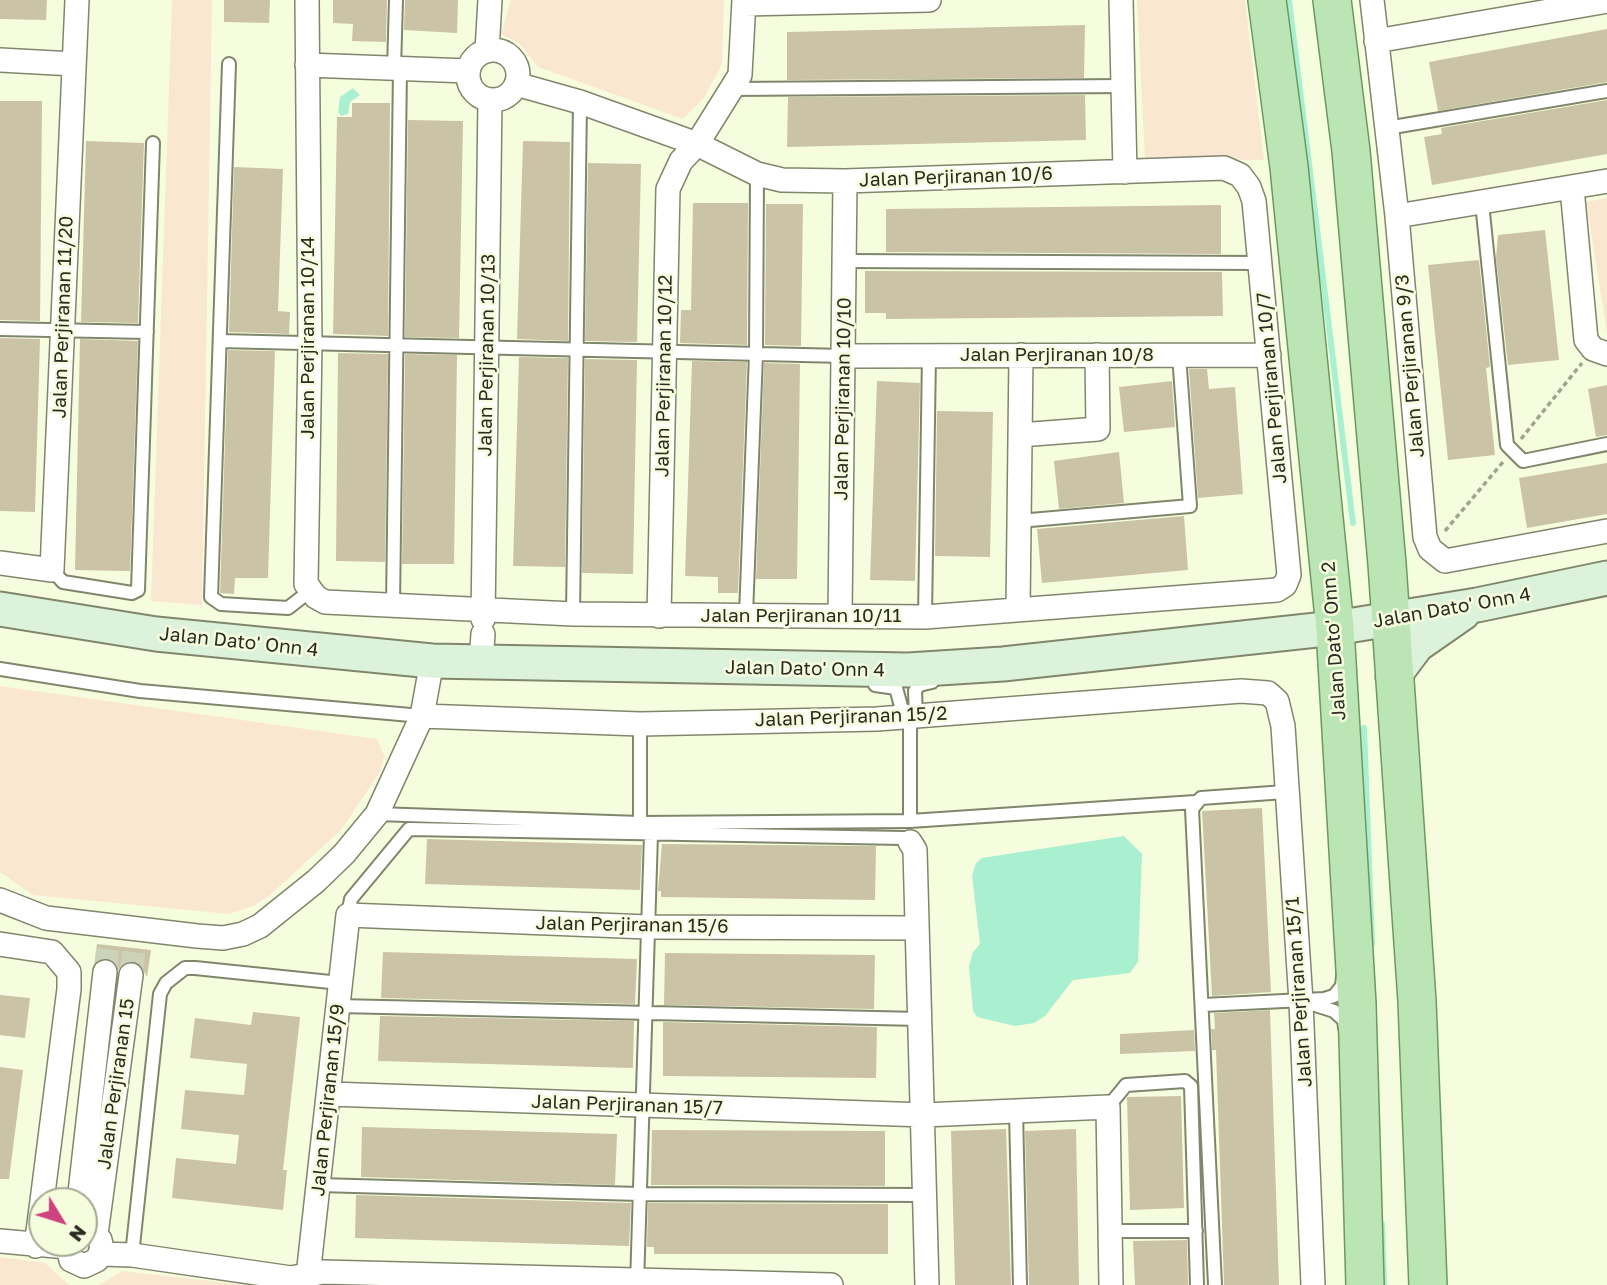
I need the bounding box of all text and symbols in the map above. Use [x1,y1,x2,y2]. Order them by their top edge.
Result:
street label: Jalan Perjiranan 10/6 [859,162,1053,192]
street label: Jalan Perjiranan 11/20 [48,215,78,419]
street label: Jalan Perjiranan 10/14 [297,236,319,440]
street label: Jalan Perjiranan 10/13 [474,253,500,457]
street label: Jalan Perjiranan 9/3 [1391,273,1429,459]
street label: Jalan Perjiranan 10/12 [651,275,677,477]
street label: Jalan Perjiranan 10/7 [1252,291,1292,485]
street label: Jalan Perjiranan 10/10 [830,297,856,501]
street label: Jalan Perjiranan 10/8 [960,344,1154,366]
street label: Jalan Dato' Onn 2 [1317,561,1351,721]
street label: Jalan Dato' Onn 4 [1371,583,1533,633]
street label: Jalan Perjiranan 10/11 [701,605,901,627]
street label: Jalan Dato' Onn 4 [158,622,320,662]
street label: Jalan Dato' Onn 4 [725,656,885,682]
street label: Jalan Perjiranan 15/2 [754,702,948,732]
street label: Jalan Perjiranan 15/1 [1281,896,1317,1088]
street label: Jalan Perjiranan 15/6 [535,912,729,938]
street label: Jalan Perjiranan 15 [93,997,139,1171]
street label: Jalan Perjiranan 15/9 [307,1003,349,1197]
street label: Jalan Perjiranan 15/7 [531,1090,723,1120]
north arrow [28,1187,98,1257]
text: N [65,1221,92,1247]

